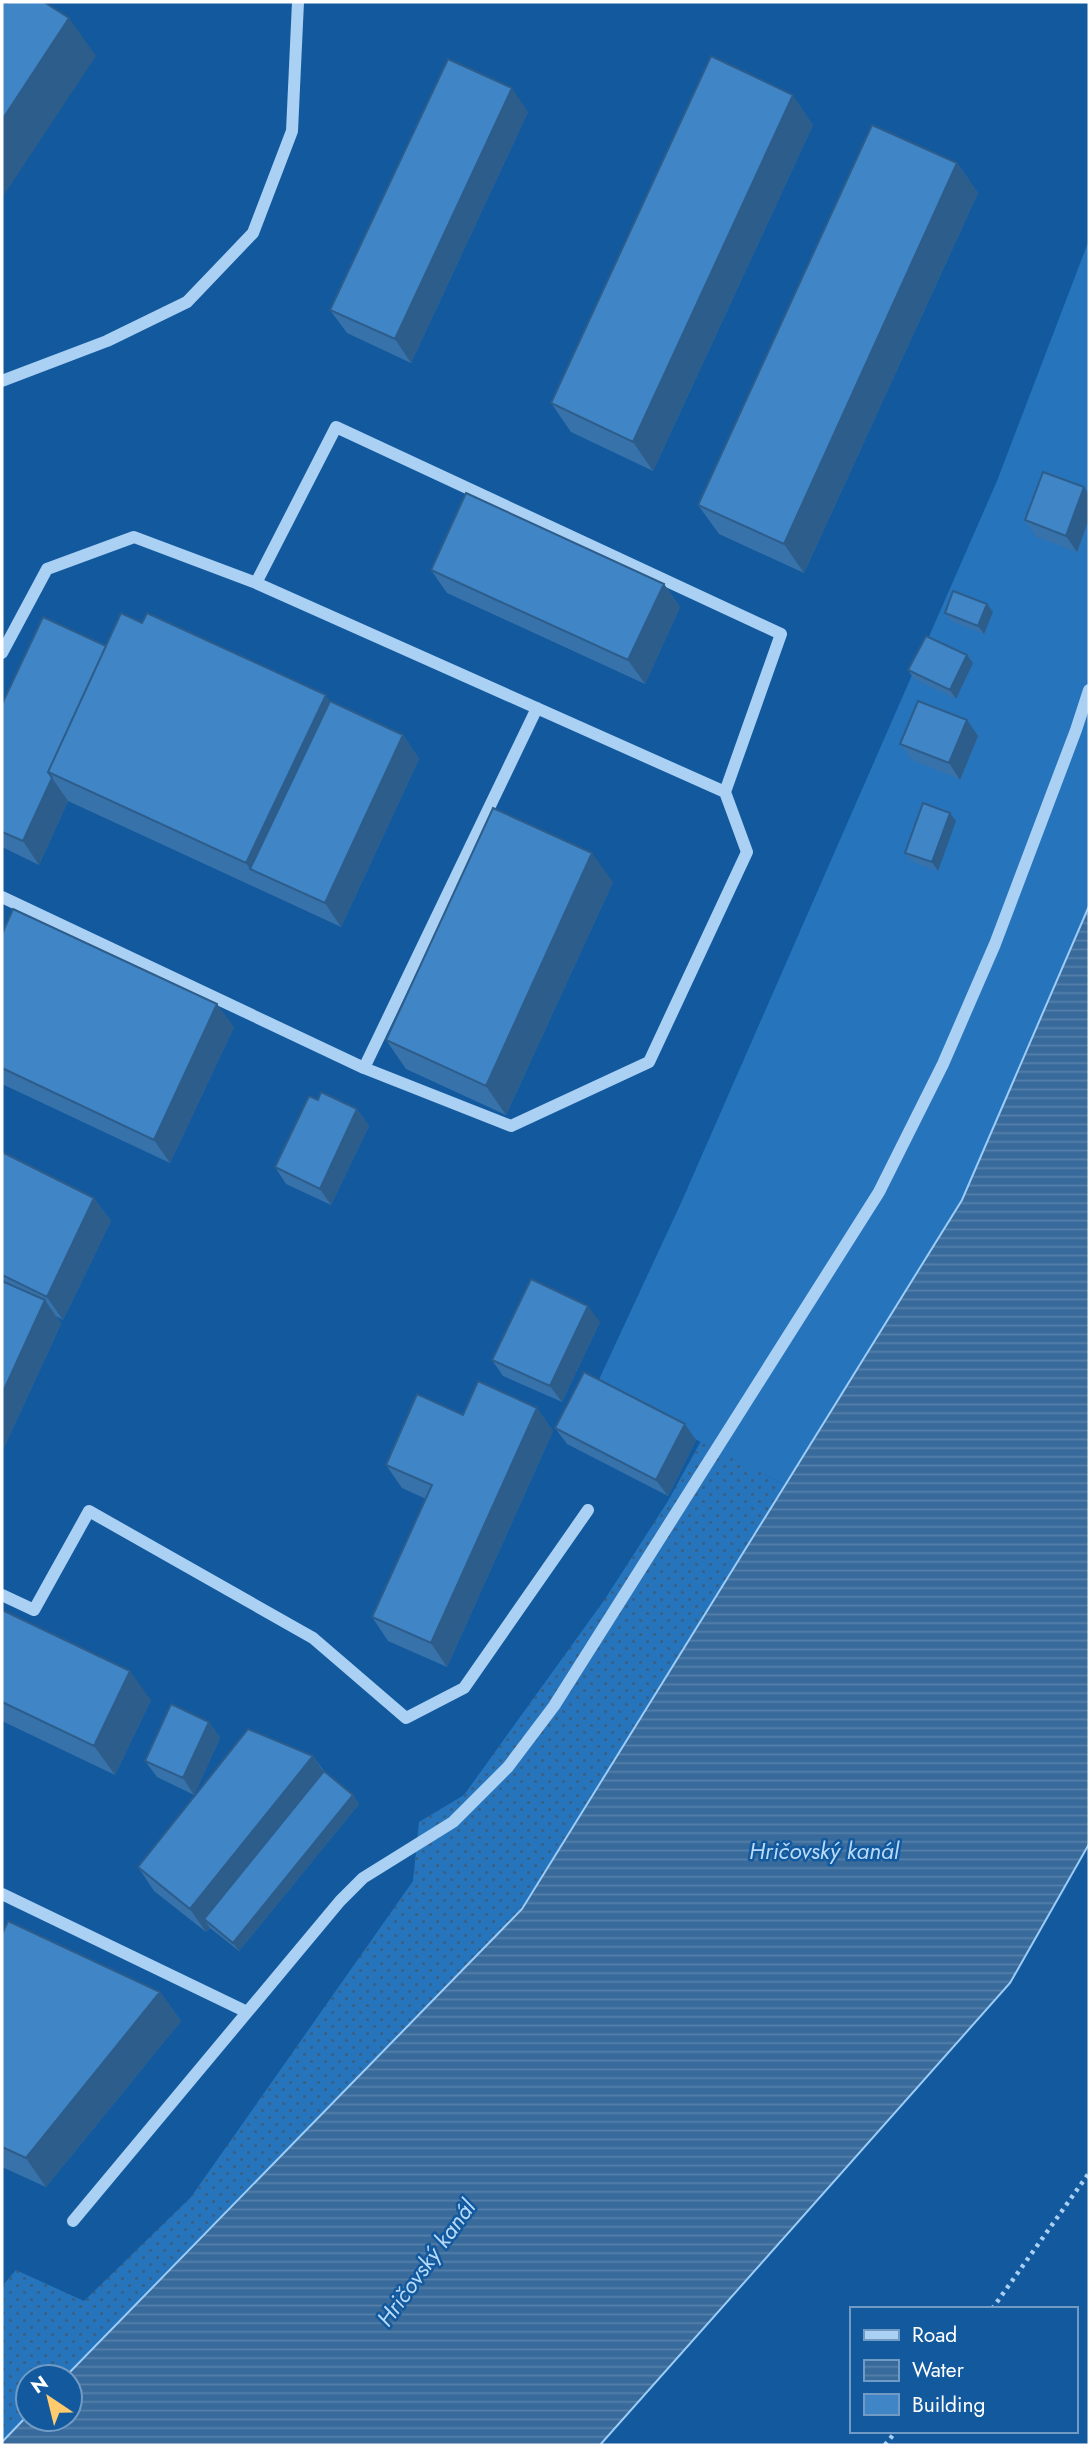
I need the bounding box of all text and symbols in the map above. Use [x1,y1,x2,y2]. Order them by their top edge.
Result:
water label: Hričovský kanál [749,1834,900,1868]
water label: Hričovský kanál [368,2192,484,2334]
legend [850,2307,1077,2433]
text: Road [912,2320,957,2350]
text: Water [912,2355,965,2385]
north arrow [14,2363,84,2433]
text: N [26,2369,53,2400]
text: Building [912,2390,985,2420]

